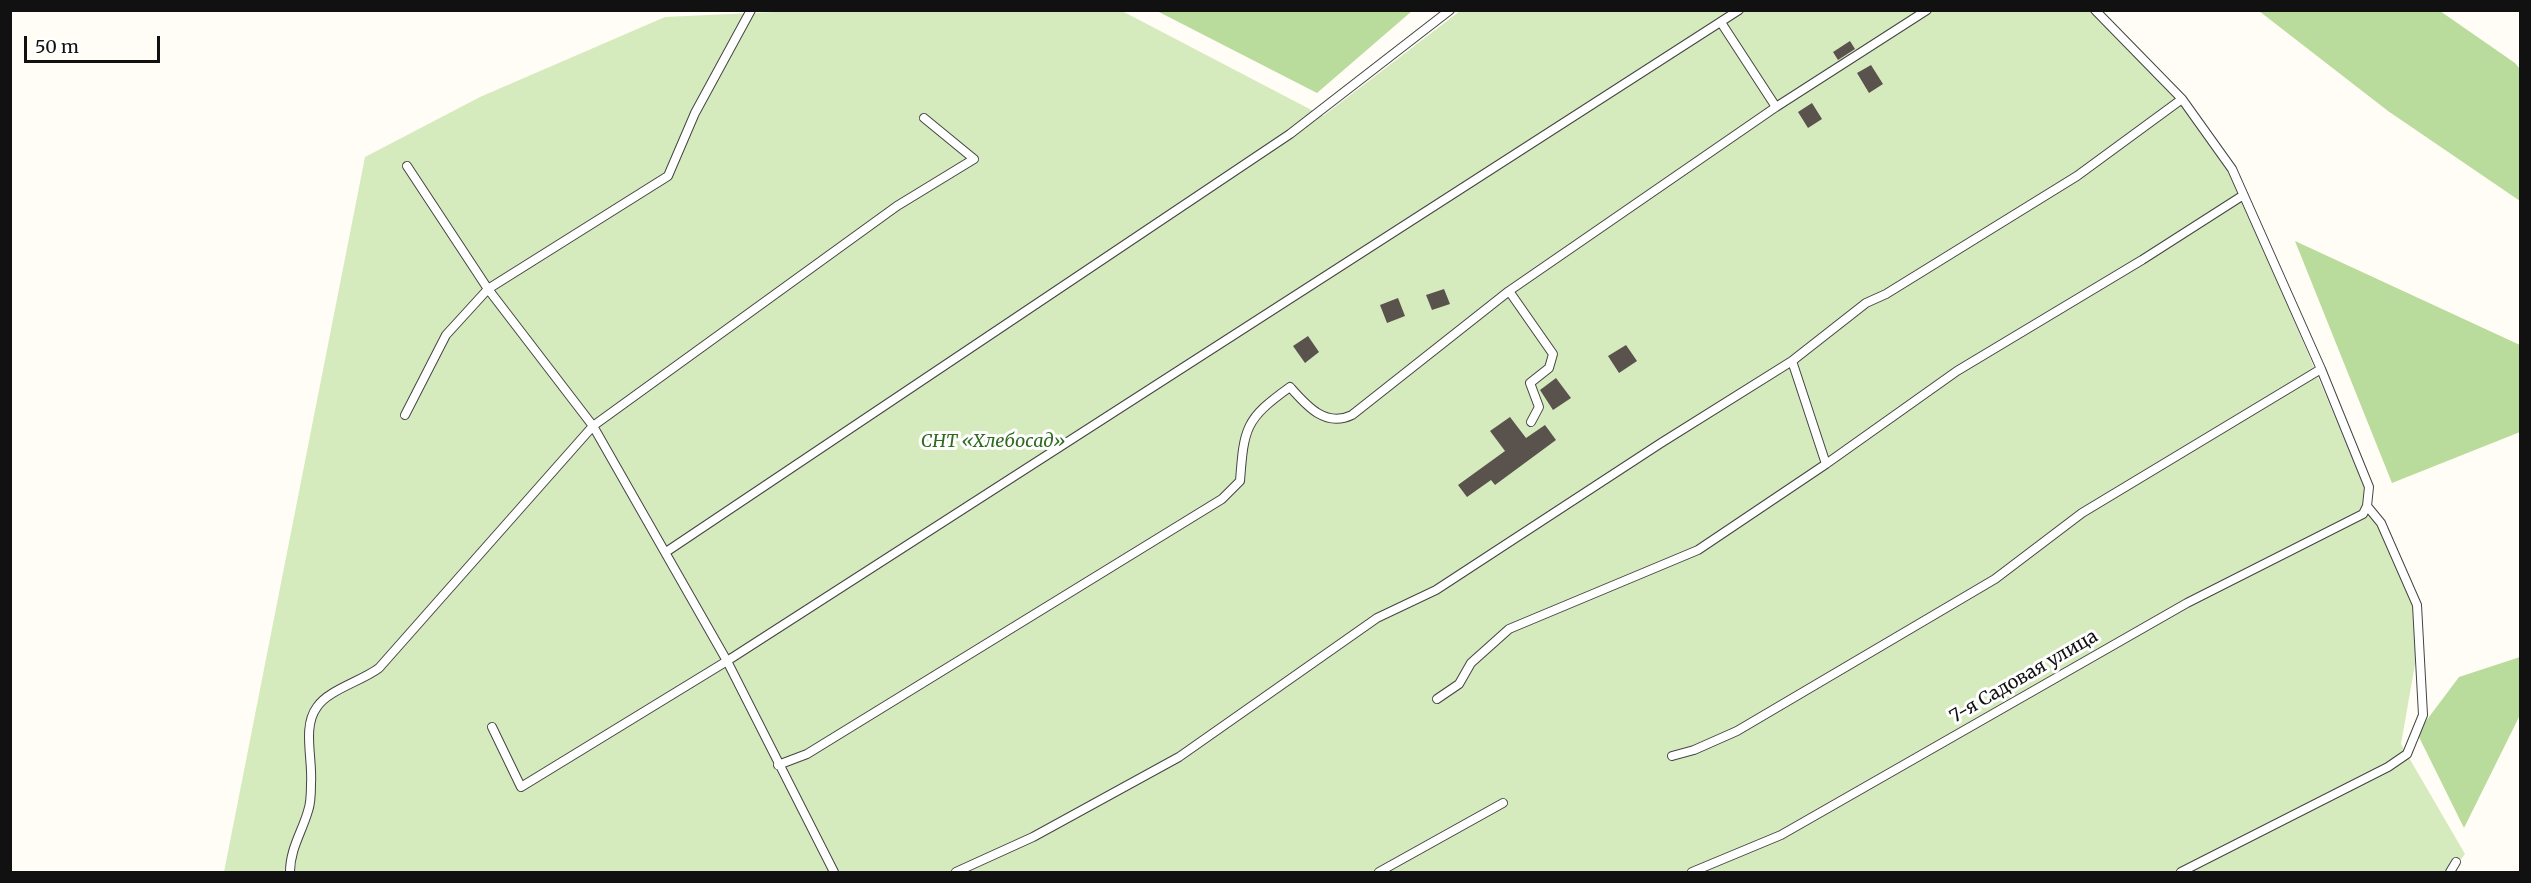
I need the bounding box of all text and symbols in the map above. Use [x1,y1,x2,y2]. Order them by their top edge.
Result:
scale bar [27,24,164,62]
text: 50 m [35,35,79,58]
park label: СНТ «Хлебосад» [921,431,1065,453]
street label: 7-я Садовая улица [1946,626,2102,728]

